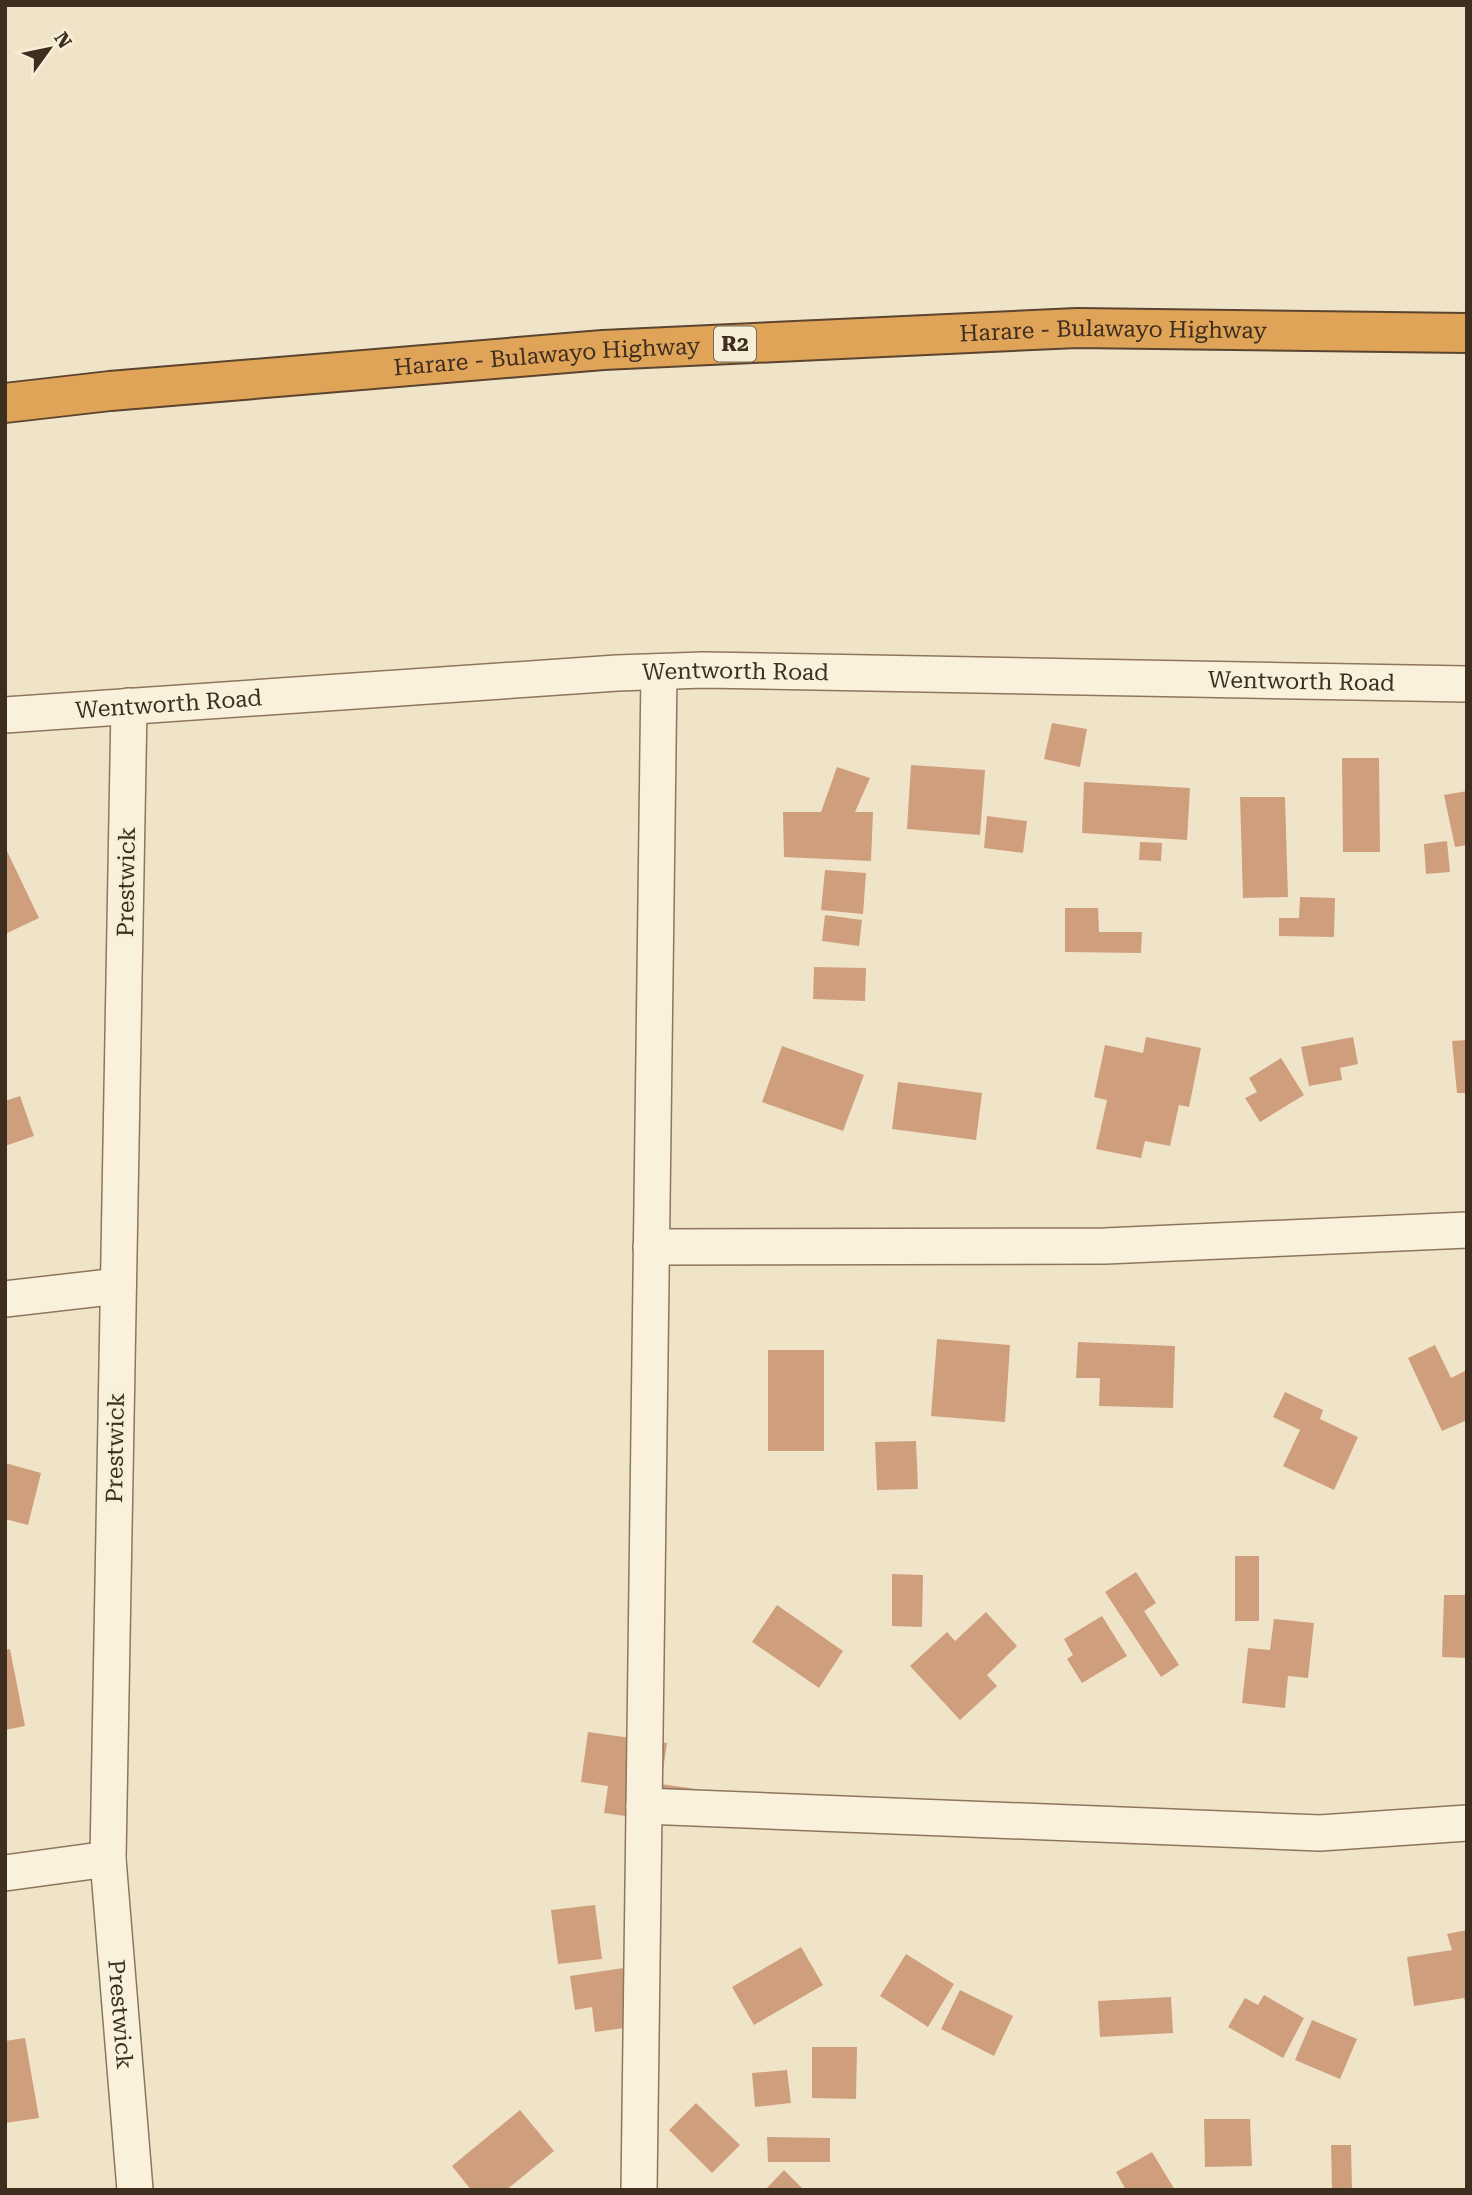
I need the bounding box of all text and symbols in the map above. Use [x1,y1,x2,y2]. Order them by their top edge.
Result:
north arrow [14,14,84,84]
text: N [49,28,77,53]
street label: Harare - Bulawayo Highway [959,315,1267,347]
road number: R2 [714,326,756,362]
street label: Harare - Bulawayo Highway [392,332,701,381]
street label: Wentworth Road [642,657,829,686]
street label: Wentworth Road [1208,666,1395,697]
street label: Wentworth Road [74,684,263,724]
street label: Prestwick [112,826,141,937]
street label: Prestwick [101,1392,130,1503]
street label: Prestwick [102,1958,138,2071]

